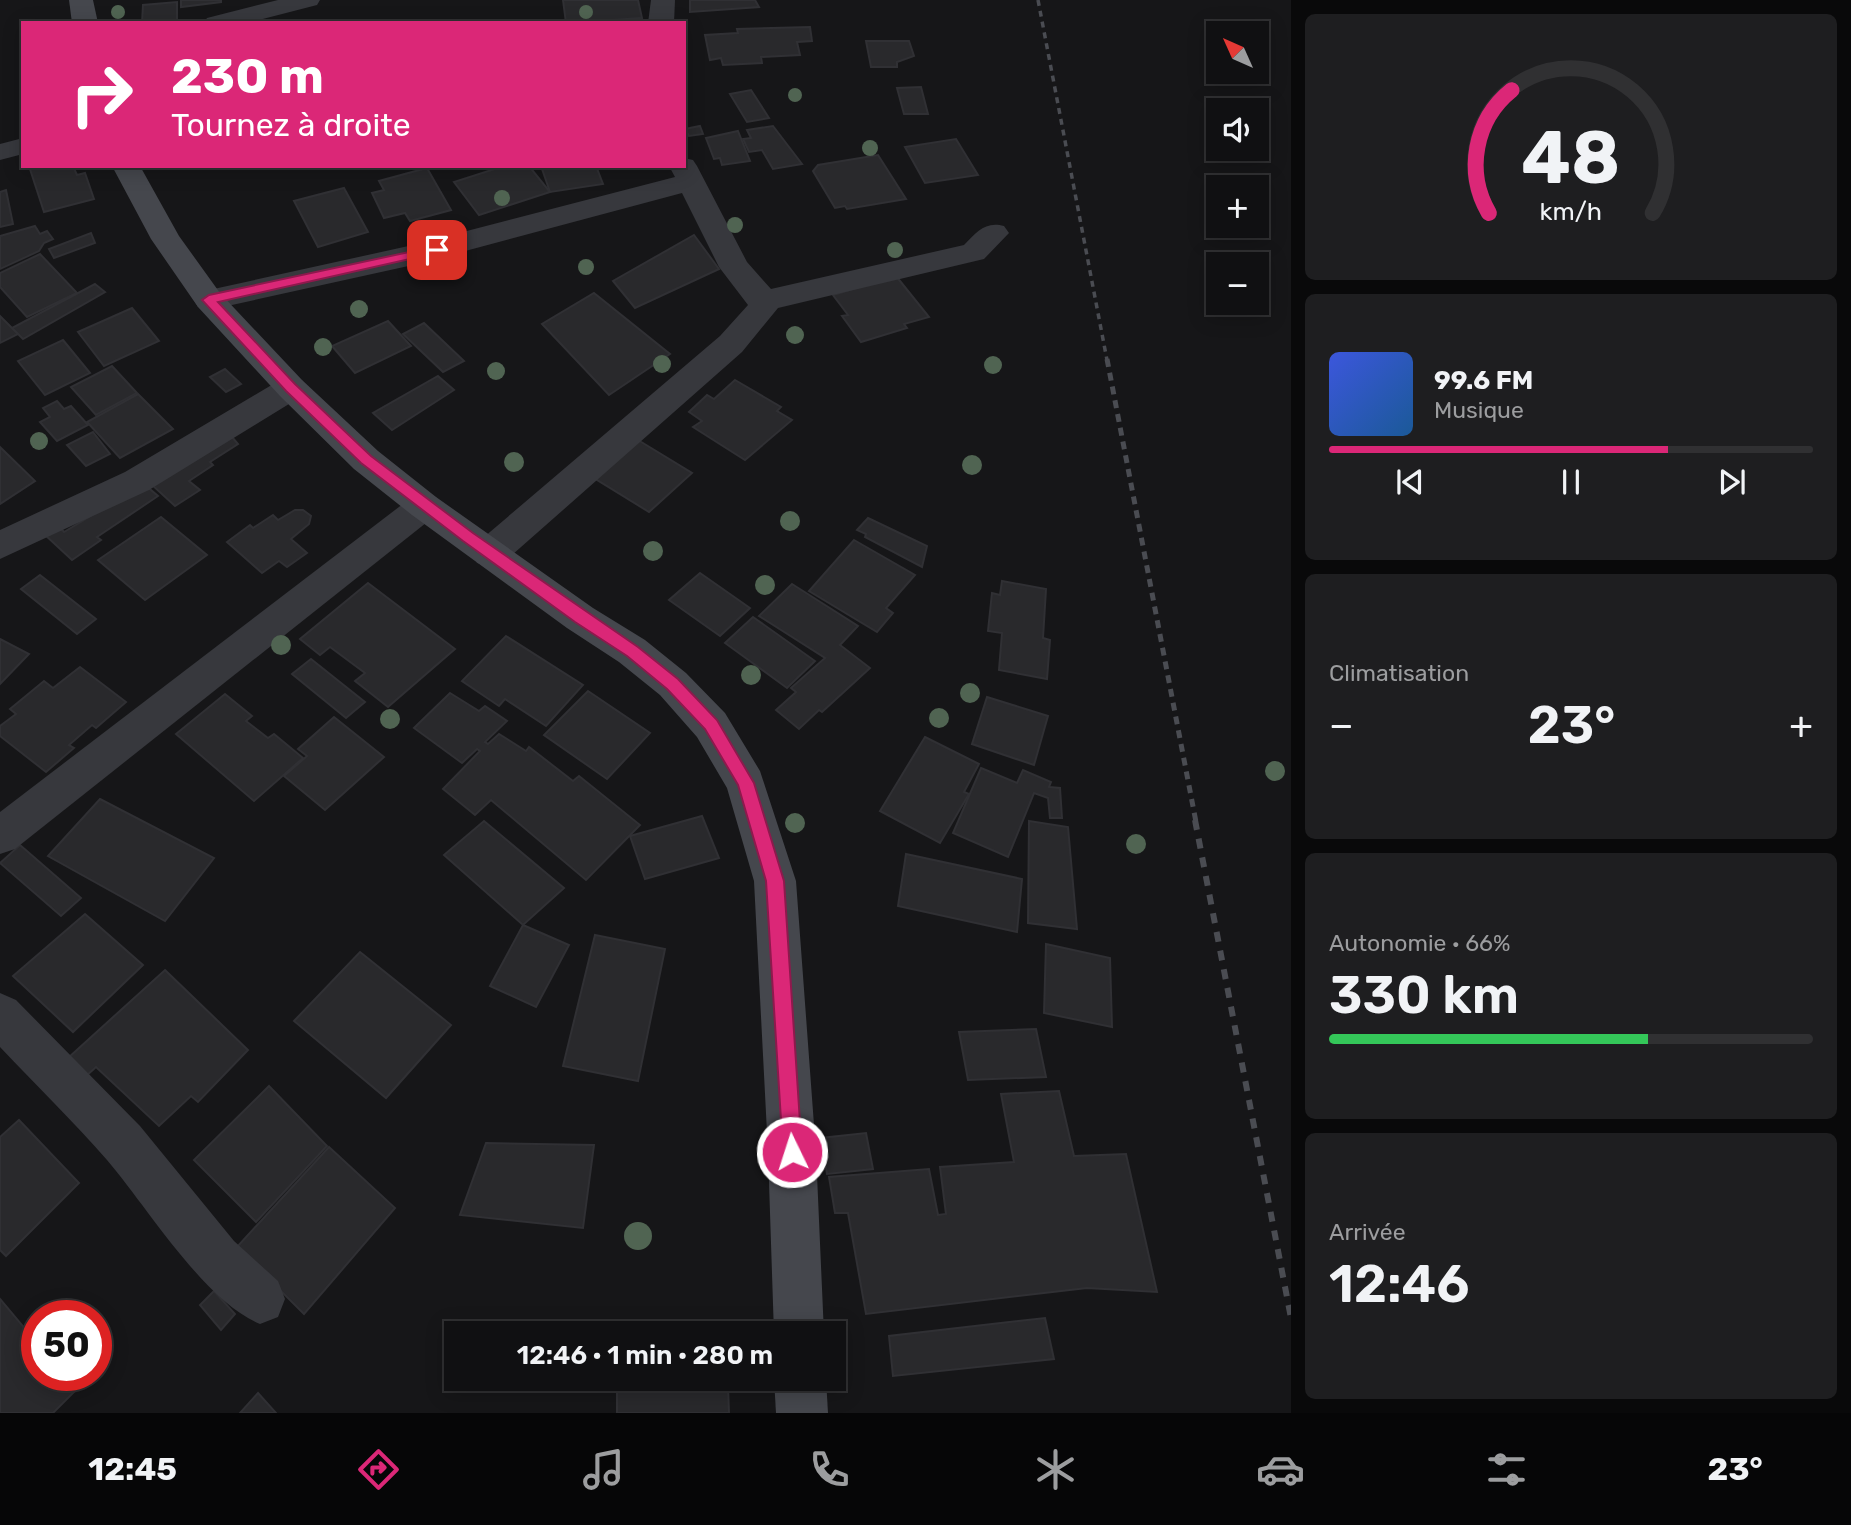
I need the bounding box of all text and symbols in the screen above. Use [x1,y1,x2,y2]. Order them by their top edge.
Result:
north arrow [1206,21,1269,84]
map controls [1206,21,1269,315]
text: 230 m [171,47,324,105]
icon: right [56,49,147,140]
button: sound [1206,98,1269,161]
text: Tournez à droite [171,106,411,144]
text: 48 [1521,115,1621,201]
button: + [1206,175,1269,238]
text: km/h [1540,197,1602,226]
pin [407,220,467,280]
icon: arrive [418,231,456,269]
button: − [1206,252,1269,315]
text: 99.6 FM [1434,365,1533,396]
text: Musique [1434,396,1524,424]
icon: previous [1391,463,1429,501]
icon: pause [1552,463,1590,501]
icon: next [1713,463,1751,501]
text: Climatisation [1329,659,1469,687]
text: 23° [1528,694,1615,756]
text: − [1329,702,1354,748]
text: + [1789,702,1813,748]
text: Autonomie · 66% [1329,929,1510,957]
text: 330 km [1329,964,1519,1026]
position arrow [755,1115,829,1189]
text: Arrivée [1329,1218,1406,1246]
text: 12:46 [1329,1253,1469,1315]
speed limit sign: 50 [21,1300,112,1391]
text: 12:46 · 1 min · 280 m [517,1340,773,1371]
icon: directions [354,1445,403,1494]
icon: music [579,1445,628,1494]
icon: phone [805,1445,854,1494]
icon: climate [1031,1445,1080,1494]
icon: car [1256,1445,1305,1494]
icon: filters [1482,1445,1531,1494]
text: 12:45 [88,1450,177,1488]
text: 23° [1708,1450,1763,1488]

